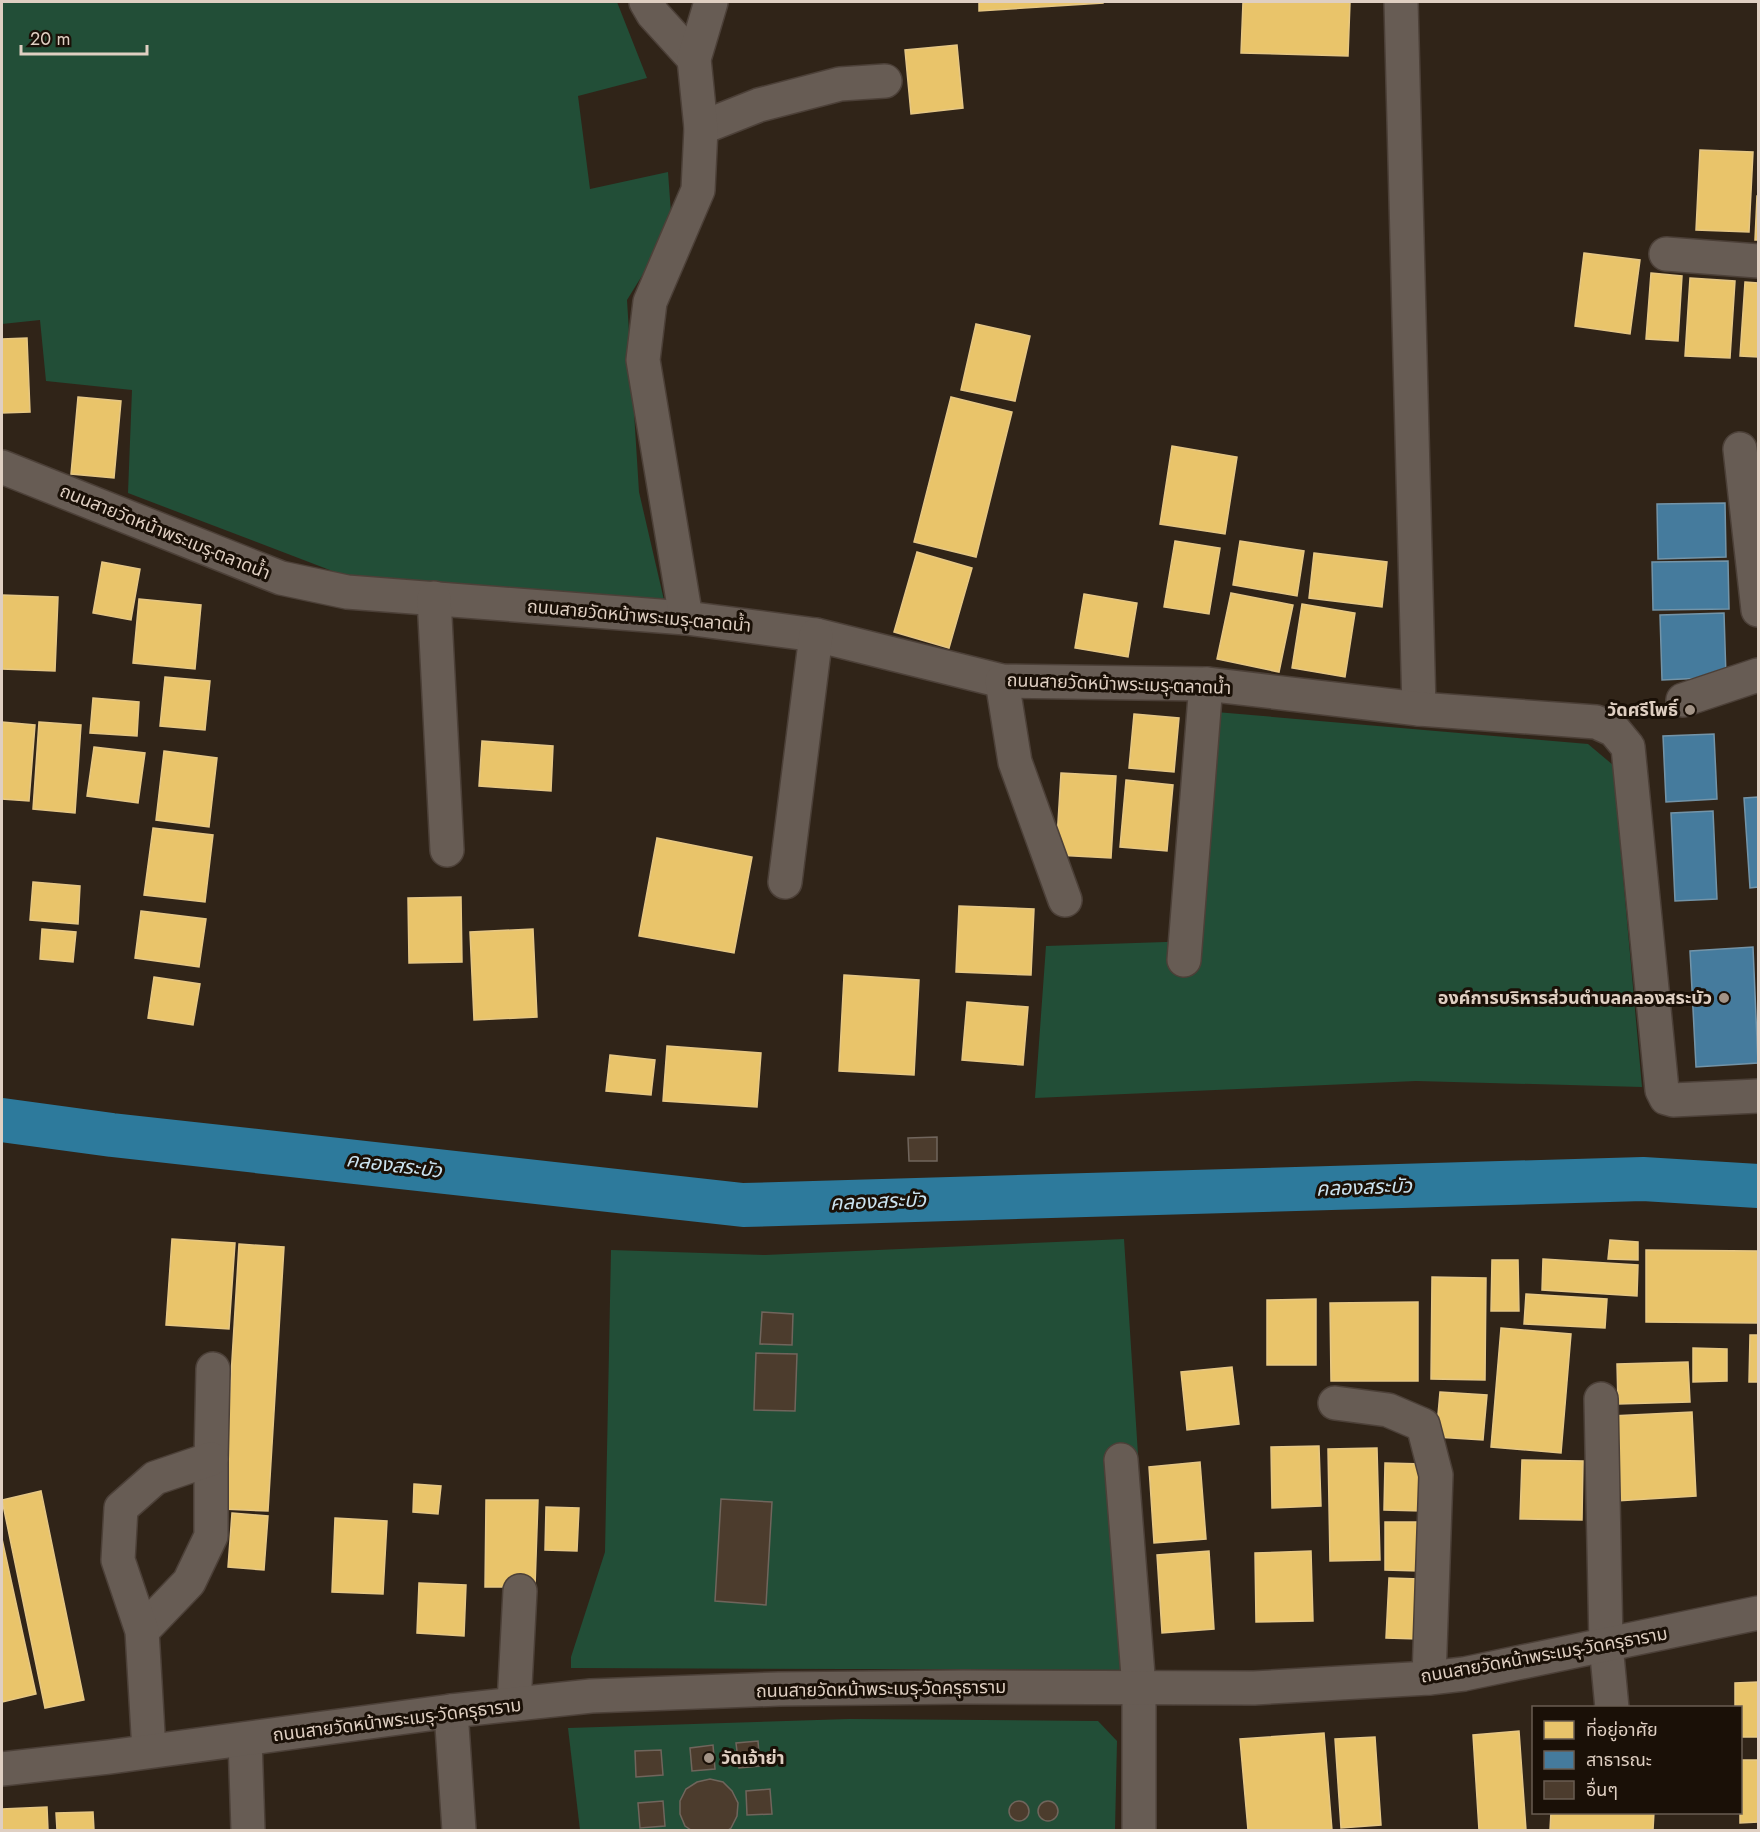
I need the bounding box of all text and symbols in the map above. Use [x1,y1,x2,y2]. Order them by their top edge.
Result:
scale bar [21,18,147,56]
text: 20 m [30,26,70,52]
street label: ถนนสายวัดหน้าพระเมรุ-ตลาดน้ำ [56,478,274,586]
street label: ถนนสายวัดหน้าพระเมรุ-ตลาดน้ำ [526,593,752,639]
street label: ถนนสายวัดหน้าพระเมรุ-ตลาดน้ำ [1006,667,1232,701]
place label: วัดศรีโพธิ์ [1607,697,1679,723]
marker: วัดศรีโพธิ์ [1683,703,1697,717]
place label: องค์การบริหารส่วนตำบลคลองสระบัว [1438,985,1712,1011]
marker: องค์การบริหารส่วนตำบลคลองสระบัว [1717,991,1731,1005]
water label: คลองสระบัว [345,1145,444,1186]
water label: คลองสระบัว [1316,1171,1414,1204]
water label: คลองสระบัว [830,1185,928,1218]
street label: ถนนสายวัดหน้าพระเมรุ-วัดครุธาราม [1418,1620,1670,1690]
street label: ถนนสายวัดหน้าพระเมรุ-วัดครุธาราม [756,1674,1006,1704]
street label: ถนนสายวัดหน้าพระเมรุ-วัดครุธาราม [271,1692,523,1748]
legend [1532,1706,1742,1814]
text: ที่อยู่อาศัย [1586,1717,1658,1743]
place label: วัดเจ้าย่า [721,1745,785,1771]
text: สาธารณะ [1586,1747,1652,1773]
marker: วัดเจ้าย่า [702,1751,716,1765]
text: อื่นๆ [1586,1777,1618,1803]

